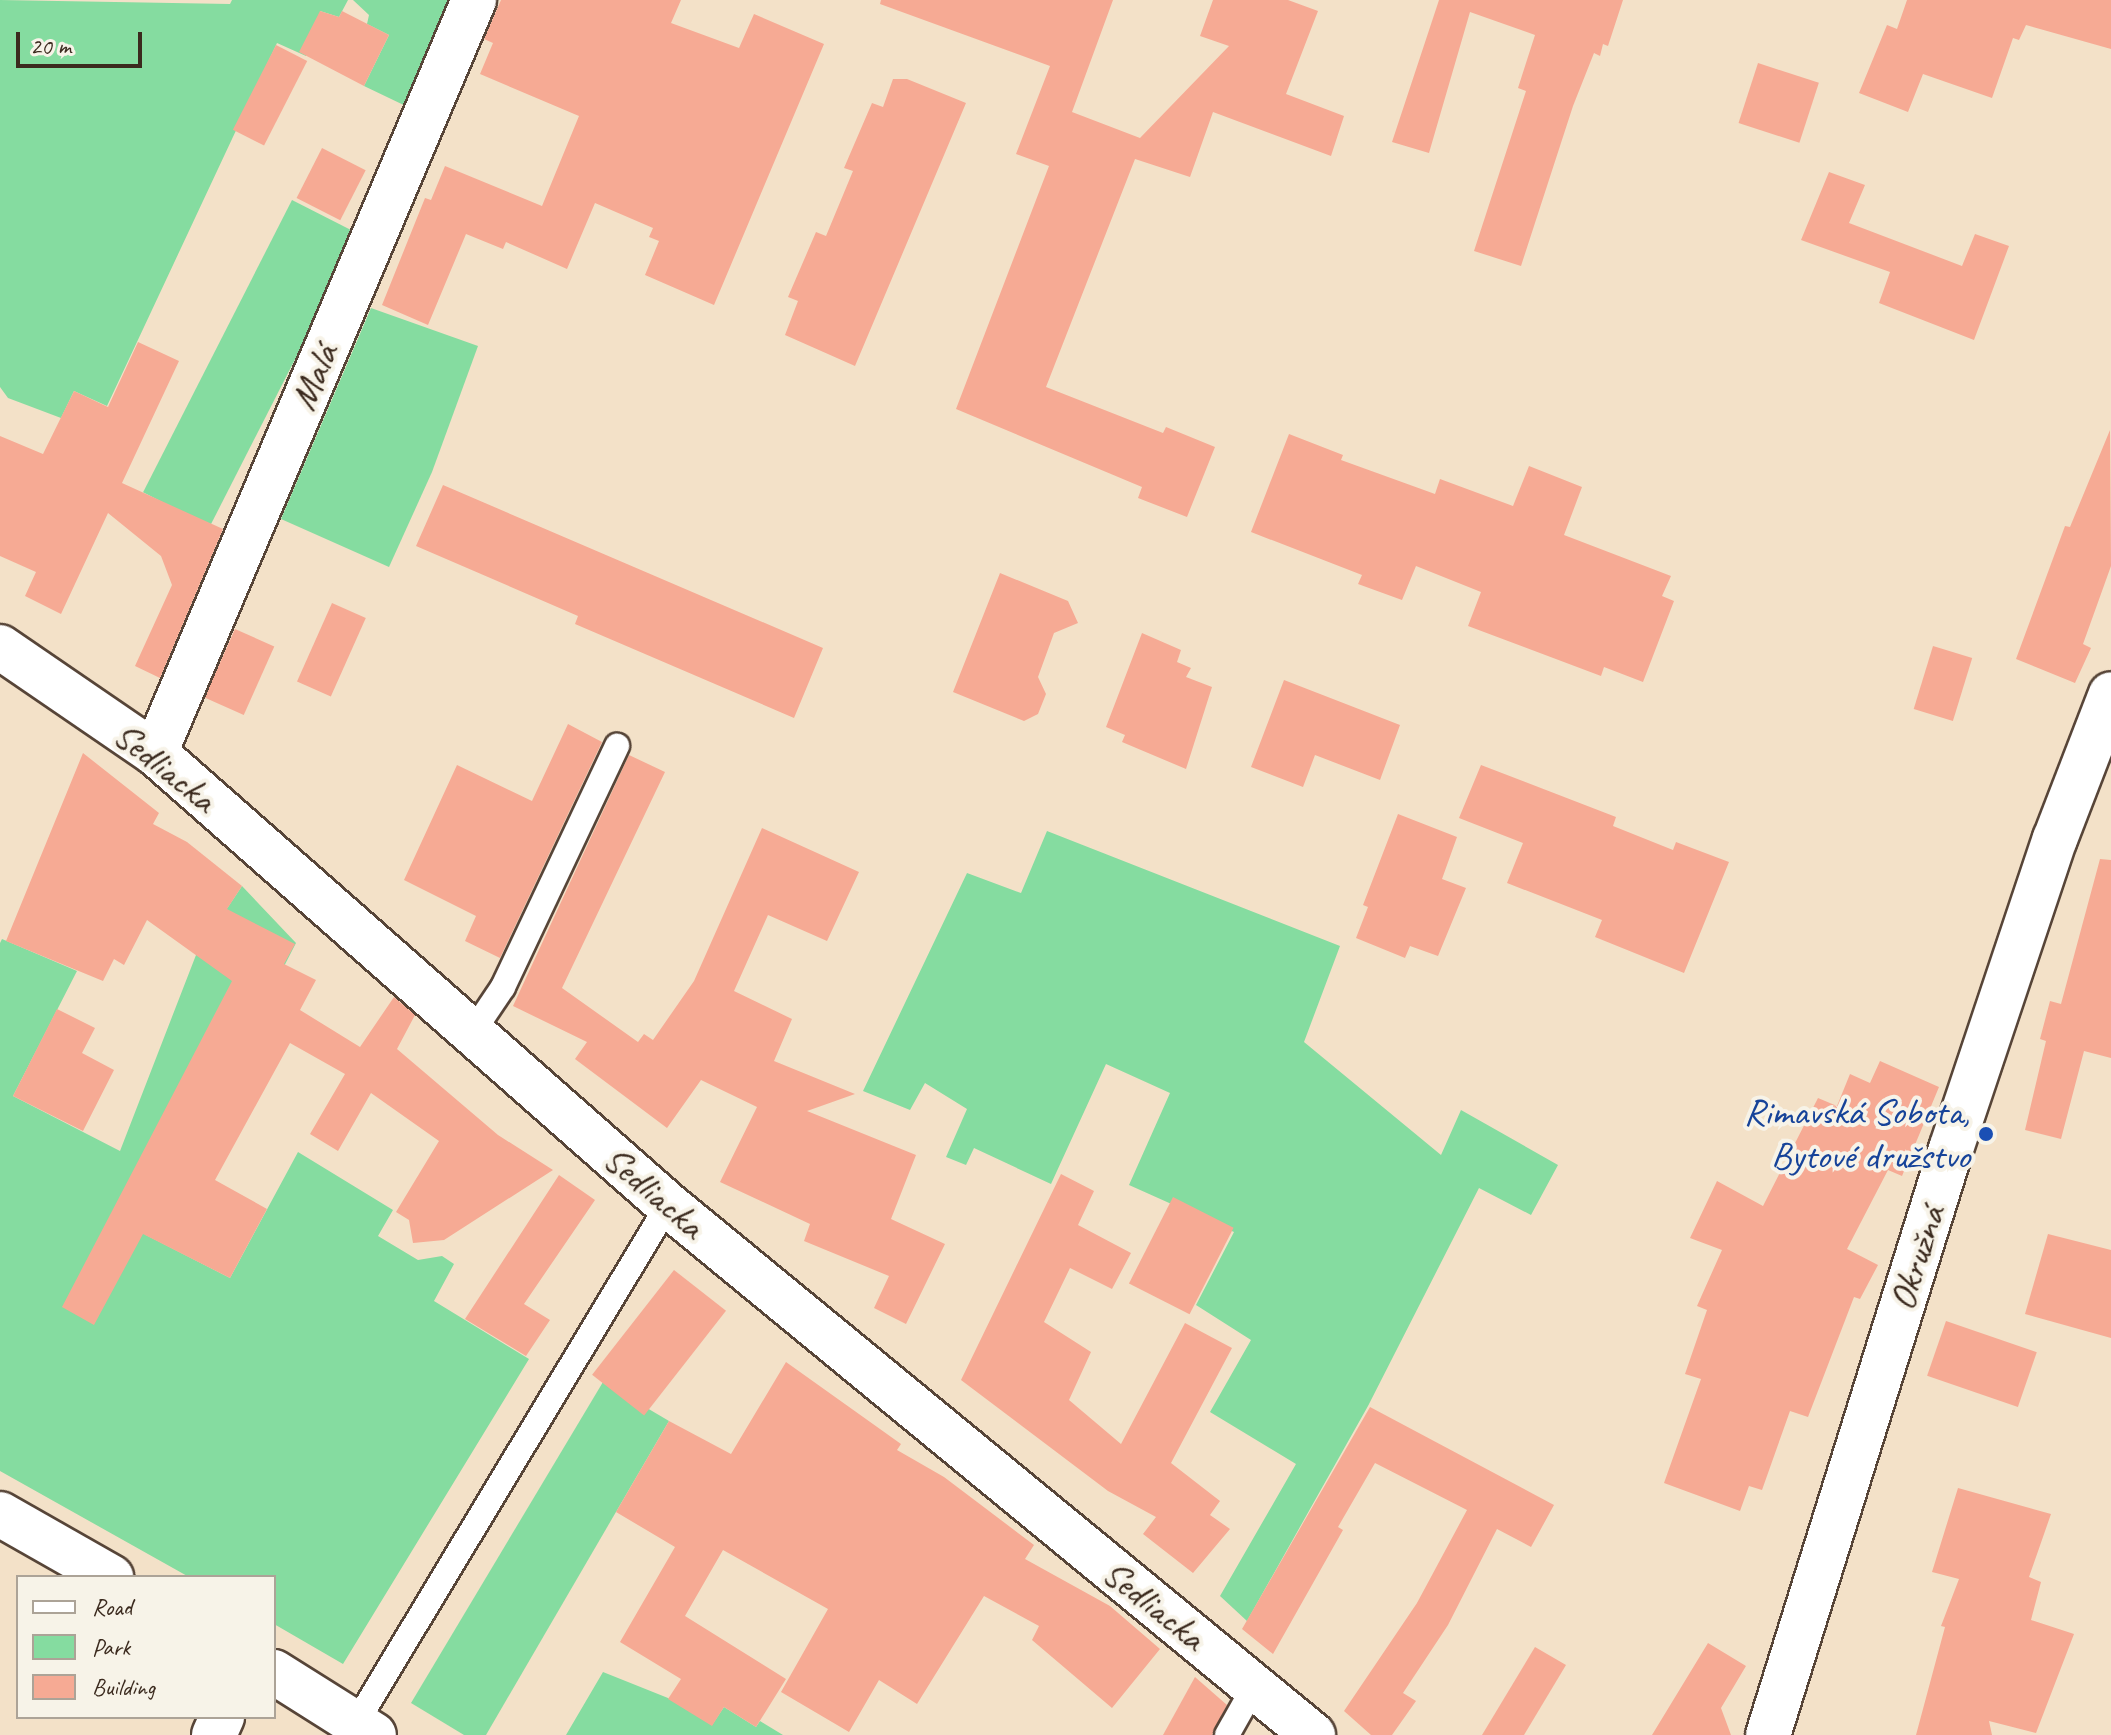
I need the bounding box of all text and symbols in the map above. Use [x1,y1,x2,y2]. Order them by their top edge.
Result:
scale bar [20,16,146,66]
text: 20 m [30,31,71,61]
street label: Malá [280,337,348,417]
street label: Sedliacka [105,712,225,822]
place label: Rimavská Sobota, Bytové družstvo [1744,1089,1970,1178]
marker: Rimavská Sobota, Bytové družstvo [1977,1125,1995,1143]
street label: Sedliacka [594,1136,714,1248]
street label: Okružná [1879,1200,1955,1316]
street label: Sedliacka [1094,1550,1214,1660]
legend [16,1575,276,1719]
text: Road [92,1592,132,1622]
text: Park [92,1632,130,1662]
text: Building [92,1672,155,1702]

